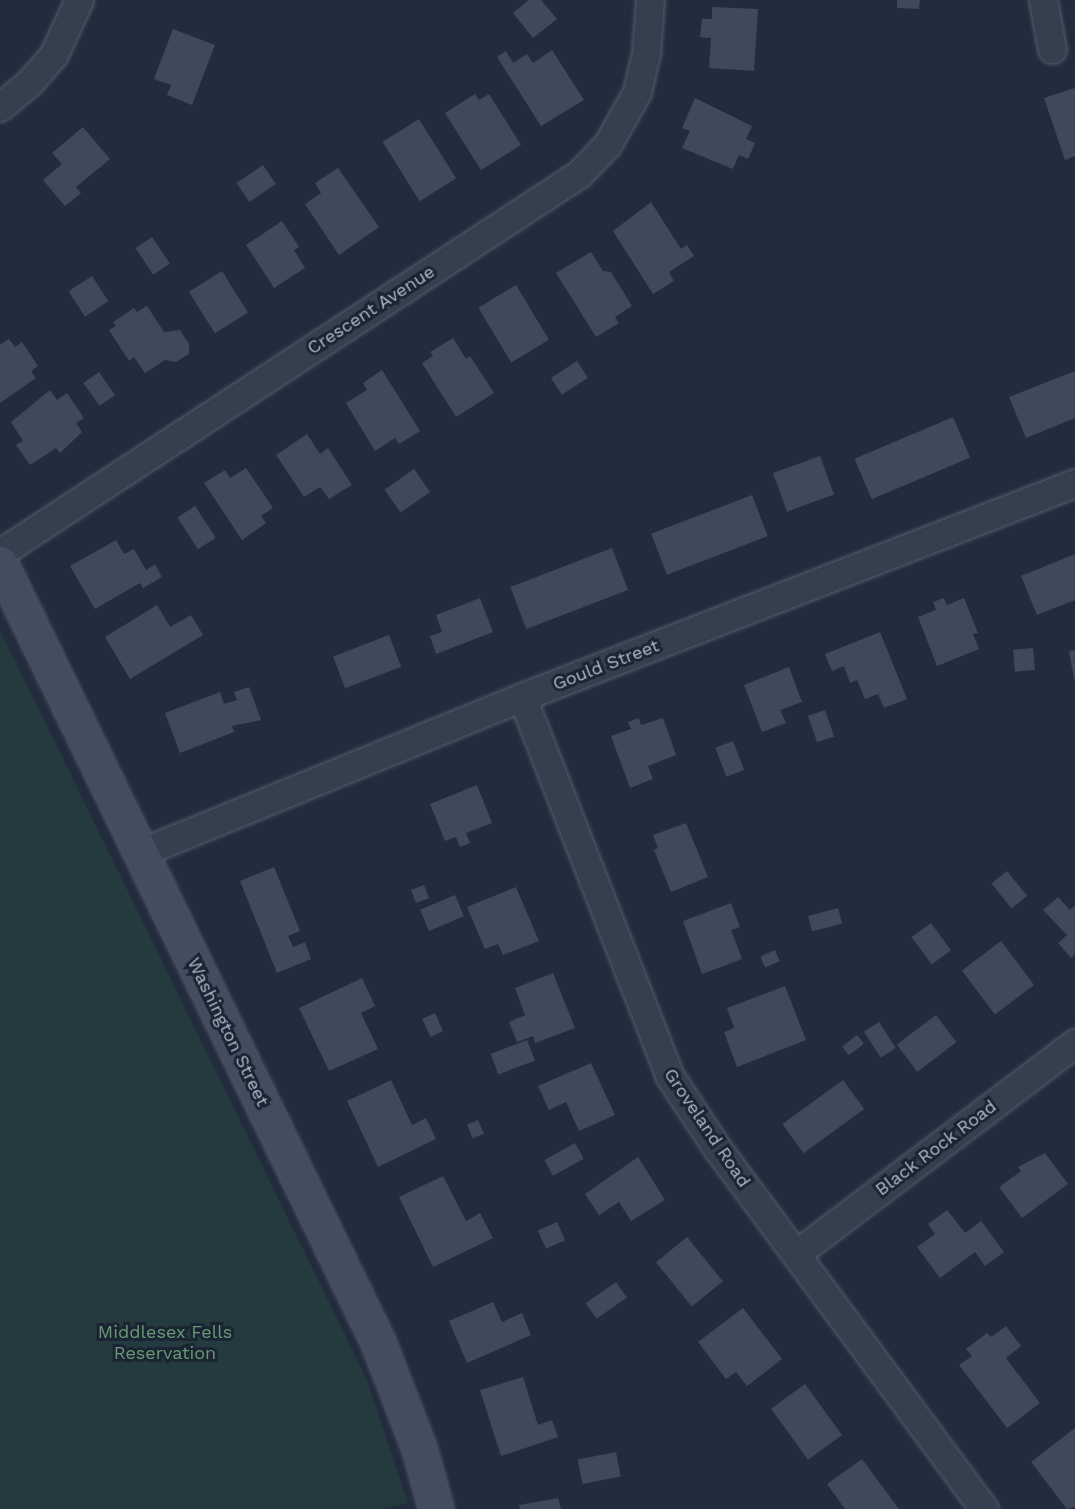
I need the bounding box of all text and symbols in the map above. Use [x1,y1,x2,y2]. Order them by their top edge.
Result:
street label: Crescent Avenue [303,261,439,359]
street label: Gould Street [550,635,662,695]
street label: Washington Street [183,954,273,1110]
street label: Groveland Road [659,1064,755,1192]
street label: Black Rock Road [871,1095,1001,1201]
park label: Middlesex Fells Reservation [98,1322,232,1364]

